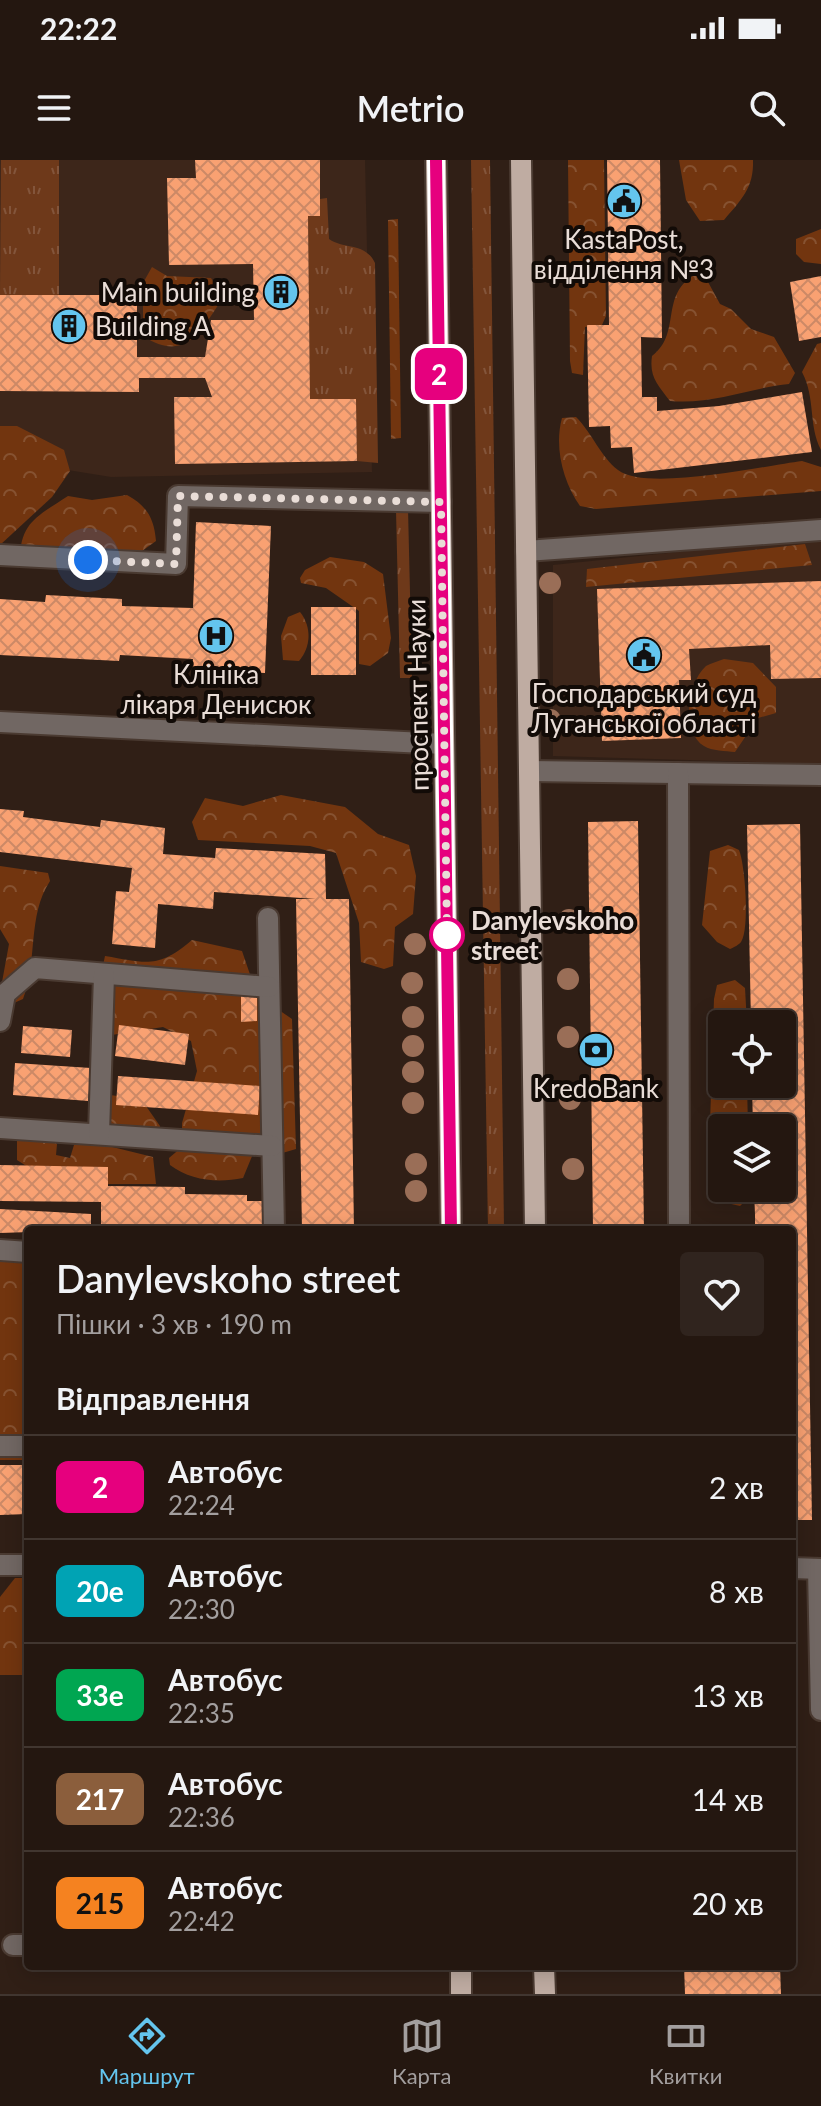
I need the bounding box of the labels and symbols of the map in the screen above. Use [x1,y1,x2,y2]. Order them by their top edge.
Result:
public building icon: KastaPost, відділення №3 [605,182,643,220]
place label: KastaPost, відділення №3 [534,223,714,285]
building icon: Main building [262,273,300,311]
place label: Main building [101,276,255,308]
building icon: Building A [50,307,88,345]
place label: Building A [95,310,211,342]
line badge: 2 [413,348,465,400]
your location [68,540,108,580]
street label: проспект Науки [399,599,435,791]
hospital icon: Клініка лікаря Денисюк [197,617,235,655]
public building icon: Господарський суд Луганської області [625,636,663,674]
place label: Клініка лікаря Денисюк [121,658,312,720]
place label: Господарський суд Луганської області [530,677,757,739]
place label: Danylevskoho street [471,904,634,966]
marker: Danylevskoho street [430,918,464,952]
bank icon: KredoBank [577,1031,615,1069]
place label: KredoBank [533,1072,660,1104]

